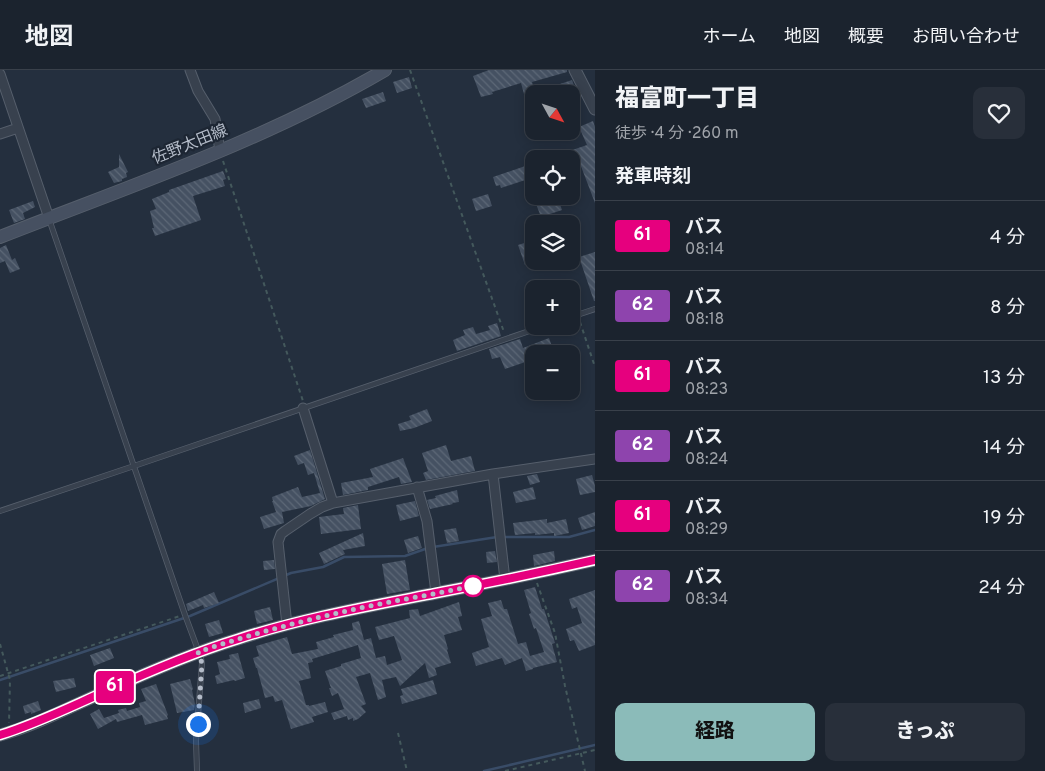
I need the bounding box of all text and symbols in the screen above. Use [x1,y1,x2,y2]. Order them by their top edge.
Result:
text: 地図 [25,23,73,53]
text: ホーム [703,26,756,49]
text: 地図 [784,26,820,49]
text: 概要 [848,26,884,49]
text: お問い合わせ [912,26,1020,49]
north arrow [525,85,580,140]
map controls [525,85,580,400]
text: 福富町一丁目 [615,85,759,115]
button: heart [973,87,1025,139]
street label: 佐野太田線 [149,121,231,169]
text: 徒歩 · 4 分 · 260 m [615,124,739,144]
button: locate [525,150,580,205]
text: 発車時刻 [615,165,691,189]
button: layers [525,215,580,270]
text: バス [685,216,723,240]
text: 61 [633,224,652,247]
text: 4 分 [990,226,1025,250]
text: 08:14 [685,240,724,260]
button: + [525,280,580,335]
text: バス [685,286,723,310]
text: 62 [631,294,654,317]
text: 8 分 [990,296,1025,320]
text: 08:18 [685,310,724,330]
button: − [525,345,580,400]
text: バス [685,356,723,380]
text: 61 [633,364,652,387]
text: 13 分 [983,366,1025,390]
text: 08:23 [685,380,728,400]
text: バス [685,426,723,450]
text: 62 [631,434,654,457]
text: 14 分 [983,436,1025,460]
text: 08:24 [685,450,728,470]
text: バス [685,496,723,520]
text: 61 [633,504,652,527]
text: 19 分 [983,506,1025,530]
text: 08:29 [685,520,728,540]
text: バス [685,566,723,590]
text: 62 [631,574,654,597]
unlabelled marker [462,575,484,597]
text: 24 分 [978,576,1025,600]
text: 08:34 [685,590,728,610]
line badge: 61 [92,671,138,703]
text: 61 [106,675,124,698]
button: 経路 [615,703,815,761]
button: きっぷ [825,703,1025,761]
your location [186,712,211,737]

